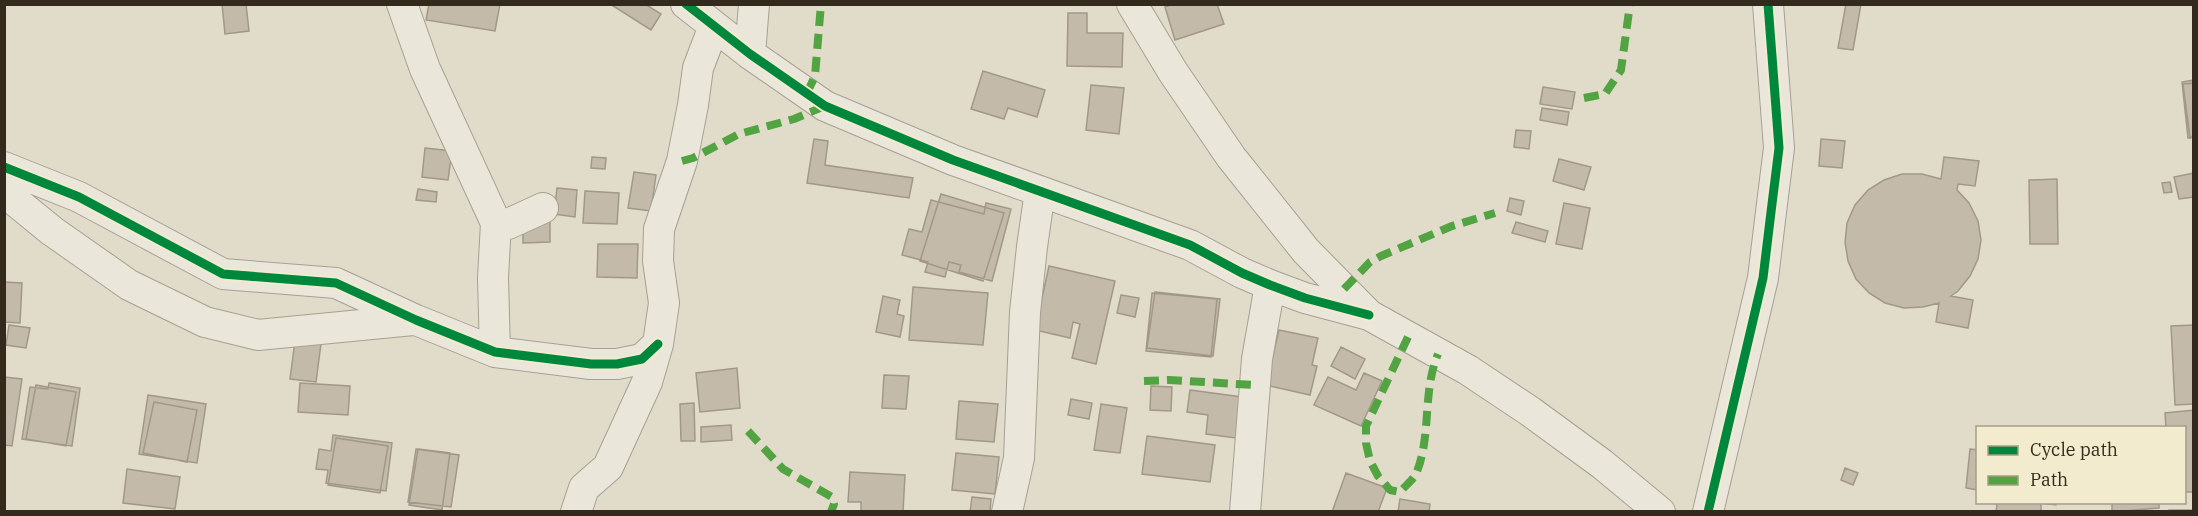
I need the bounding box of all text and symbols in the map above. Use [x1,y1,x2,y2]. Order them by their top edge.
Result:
legend [1976,426,2186,504]
text: Cycle path [2030,438,2118,461]
text: Path [2030,468,2068,491]

